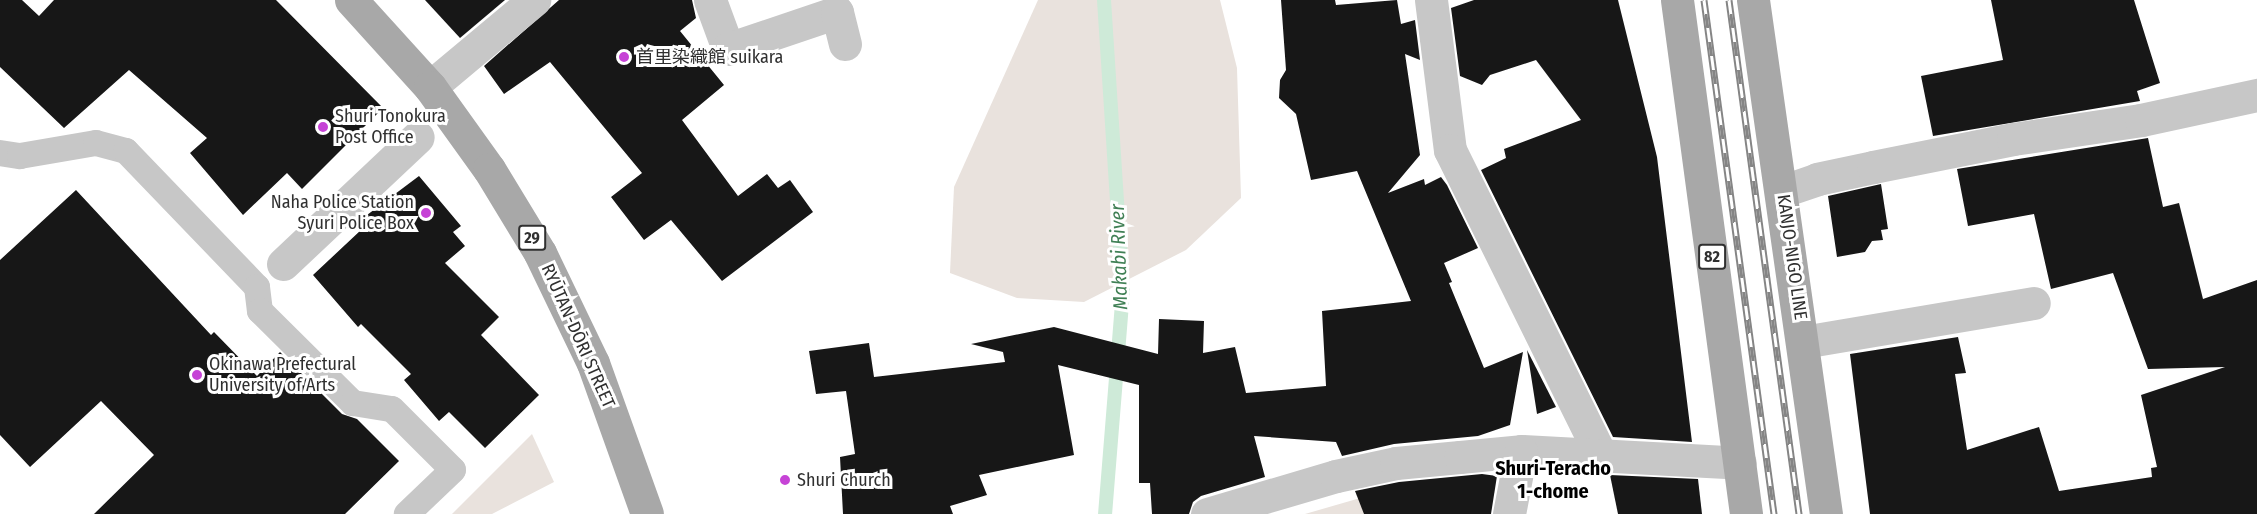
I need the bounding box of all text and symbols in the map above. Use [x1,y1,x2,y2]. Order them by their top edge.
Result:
place label: 首里染織館 suikara [636,46,783,68]
marker: 首里染織館 suikara [617,50,631,64]
place label: Shuri Tonokura Post Office [335,106,446,148]
marker: Shuri Tonokura Post Office [316,120,330,134]
place label: Naha Police Station Syuri Police Box [271,192,414,234]
street label: KANJO-NIGO LINE [1773,193,1811,321]
water label: Makabi River [1105,204,1133,310]
marker: Naha Police Station Syuri Police Box [419,206,433,220]
road number: 29 [517,225,547,251]
road number: 82 [1697,244,1727,270]
street label: RYŪTAN-DŌRI STREET [536,260,620,412]
place label: Okinawa Prefectural University of Arts [209,354,356,397]
marker: Okinawa Prefectural University of Arts [190,368,204,382]
district label: Shuri-Teracho 1-chome [1495,457,1611,504]
place label: Shuri Church [797,469,891,491]
marker: Shuri Church [778,473,792,487]

